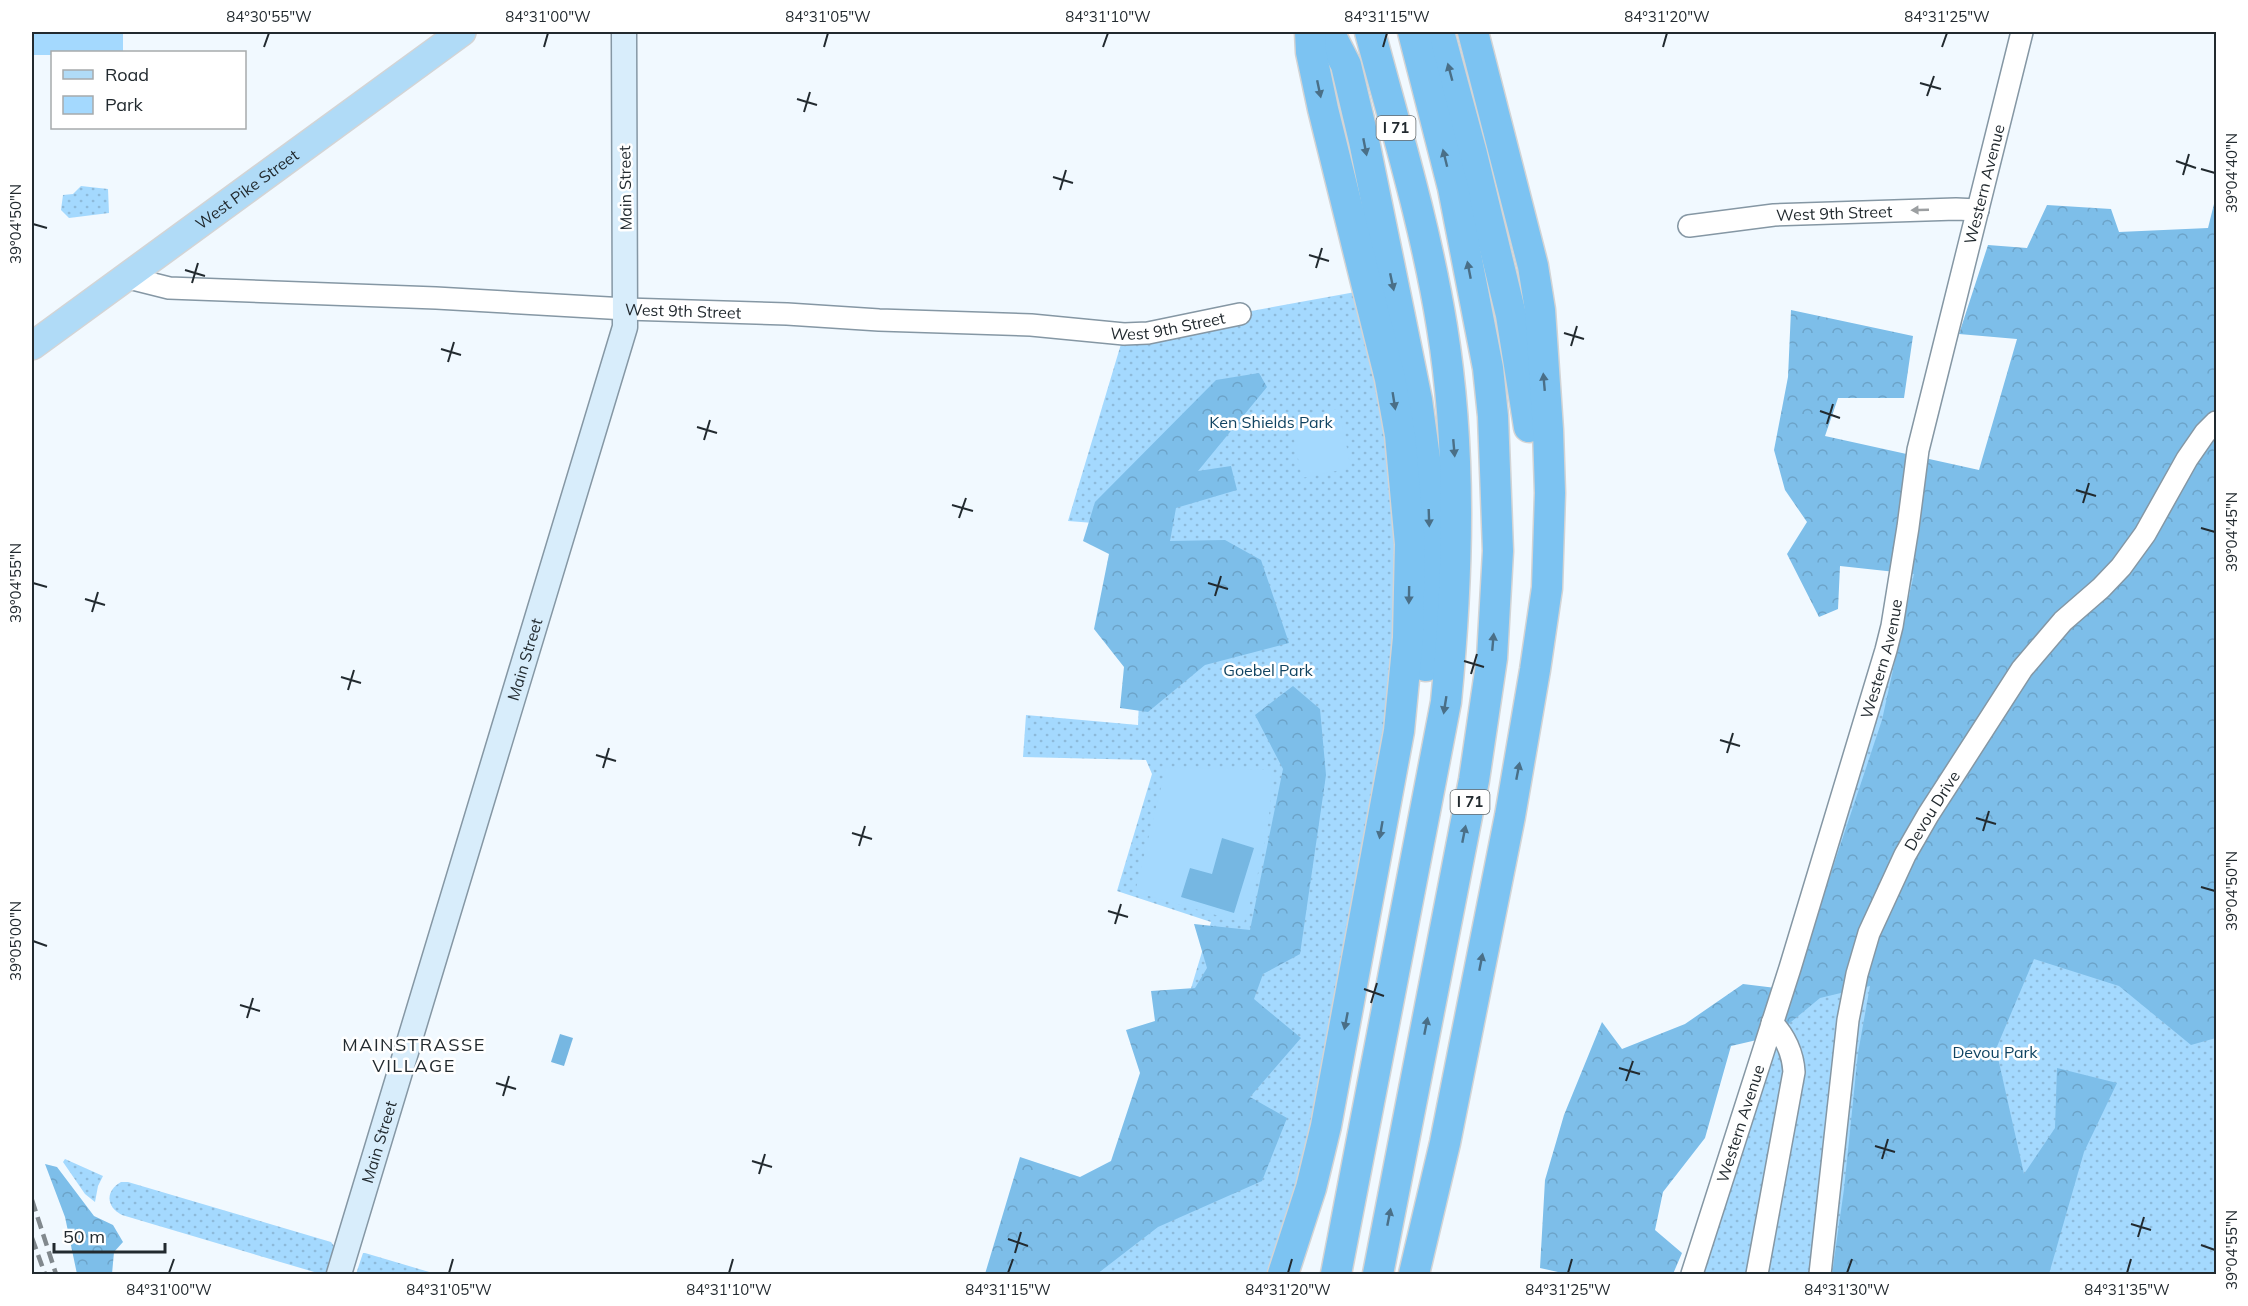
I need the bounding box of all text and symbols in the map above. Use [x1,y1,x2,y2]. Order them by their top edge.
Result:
text: 84°30'55"W [226,7,312,26]
text: 84°31'00"W [505,7,591,26]
text: 84°31'05"W [785,7,871,26]
text: 84°31'10"W [1065,7,1151,26]
text: 84°31'15"W [1344,7,1430,26]
text: 84°31'20"W [1624,7,1710,26]
text: 84°31'25"W [1904,7,1990,26]
legend [51,51,246,129]
text: Road [105,63,149,86]
one-way arrow [1445,63,1454,81]
one-way arrow [1315,80,1324,99]
text: Park [105,93,144,116]
road number: I 71 [1376,116,1416,140]
street label: Western Avenue [1960,122,2009,246]
text: 39°04'40"N [2222,133,2241,213]
one-way arrow [1361,138,1370,157]
street label: West Pike Street [191,145,303,233]
street label: Main Street [614,145,636,231]
one-way arrow [1440,149,1450,167]
text: 39°04'50"N [6,184,25,264]
street label: West 9th Street [1776,201,1893,225]
one-way arrow [1910,206,1929,215]
one-way arrow [1464,260,1473,279]
one-way arrow [1388,273,1397,292]
street label: West 9th Street [625,299,742,323]
street label: West 9th Street [1109,307,1227,344]
one-way arrow [1539,372,1549,391]
one-way arrow [1390,391,1399,410]
park label: Ken Shields Park [1209,412,1333,432]
one-way arrow [1449,438,1459,457]
text: 39°04'45"N [2222,492,2241,572]
one-way arrow [1424,508,1434,527]
text: 39°04'55"N [6,543,25,623]
one-way arrow [1404,585,1414,604]
street label: Western Avenue [1856,598,1906,721]
street label: Main Street [503,615,547,703]
one-way arrow [1489,632,1498,651]
park label: Goebel Park [1223,660,1314,680]
one-way arrow [1440,696,1449,715]
one-way arrow [1514,761,1523,780]
street label: Devou Drive [1900,767,1964,854]
road number: I 71 [1450,790,1490,814]
one-way arrow [1376,820,1385,839]
one-way arrow [1460,825,1469,844]
text: 39°04'50"N [2222,851,2241,931]
text: 39°05'00"N [6,901,25,981]
one-way arrow [1477,952,1486,971]
one-way arrow [1341,1012,1350,1031]
one-way arrow [1422,1016,1431,1035]
district label: MAINSTRASSE VILLAGE [342,1033,486,1077]
park label: Devou Park [1952,1042,2038,1062]
street label: Western Avenue [1712,1062,1768,1185]
street label: Main Street [357,1098,401,1185]
one-way arrow [1385,1207,1394,1226]
text: 39°04'55"N [2222,1210,2241,1290]
scale bar [54,1216,165,1254]
text: 50 m [63,1225,105,1248]
text: 84°31'00"W [126,1280,212,1299]
text: 84°31'05"W [406,1280,492,1299]
text: 84°31'10"W [686,1280,772,1299]
text: 84°31'15"W [965,1280,1051,1299]
text: 84°31'20"W [1245,1280,1331,1299]
text: 84°31'25"W [1525,1280,1611,1299]
text: 84°31'30"W [1804,1280,1890,1299]
text: 84°31'35"W [2084,1280,2170,1299]

